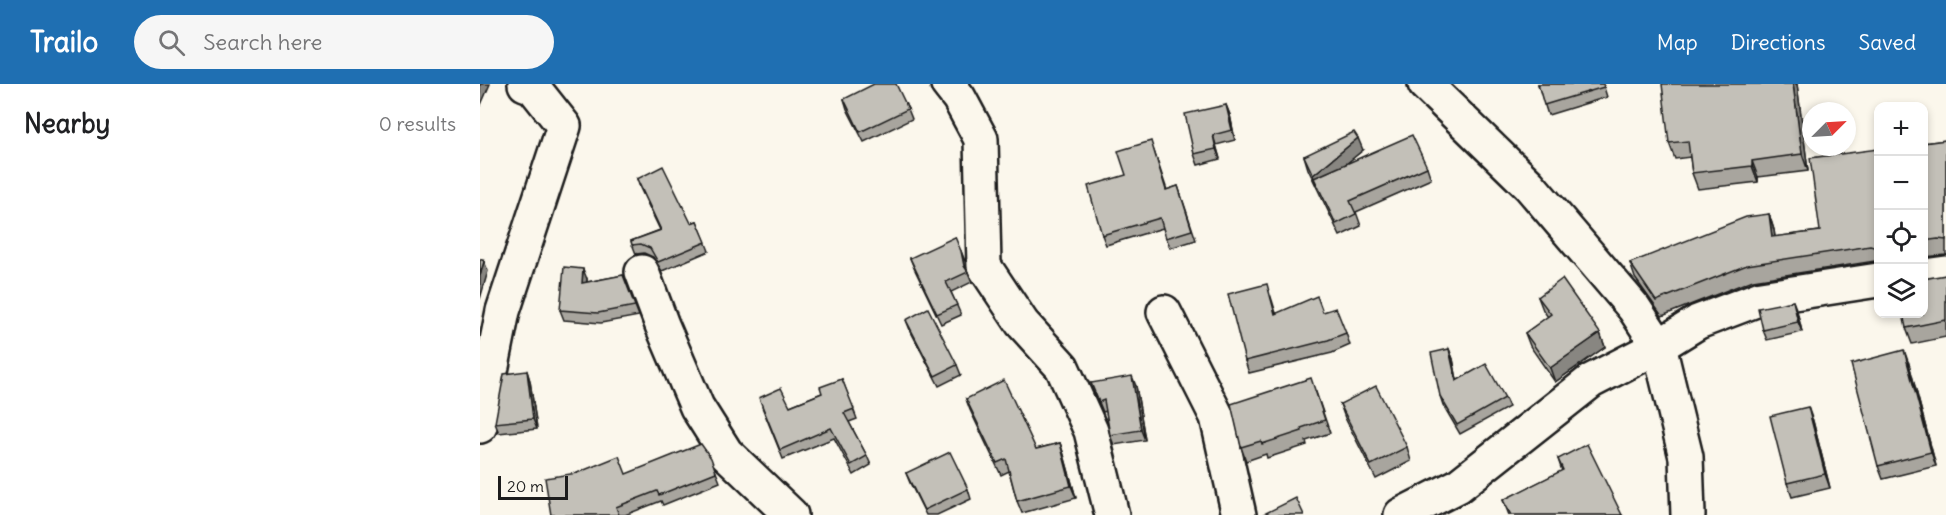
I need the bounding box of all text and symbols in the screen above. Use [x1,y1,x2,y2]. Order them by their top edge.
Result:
search box [134,15,554,69]
text: Trailo [30,24,98,60]
icon: search [155,26,188,59]
text: Search here [203,28,322,56]
text: Map [1657,29,1698,56]
text: Directions [1731,29,1825,56]
text: Saved [1858,29,1916,56]
north arrow [1802,102,1856,156]
map controls [1874,102,1928,318]
button: + [1874,102,1928,156]
text: Nearby [24,107,110,140]
text: 0 results [379,111,456,136]
button: − [1874,156,1928,210]
button: locate [1874,210,1928,264]
button: layers [1874,264,1928,318]
scale bar [498,473,568,500]
text: 20 m [507,476,544,496]

